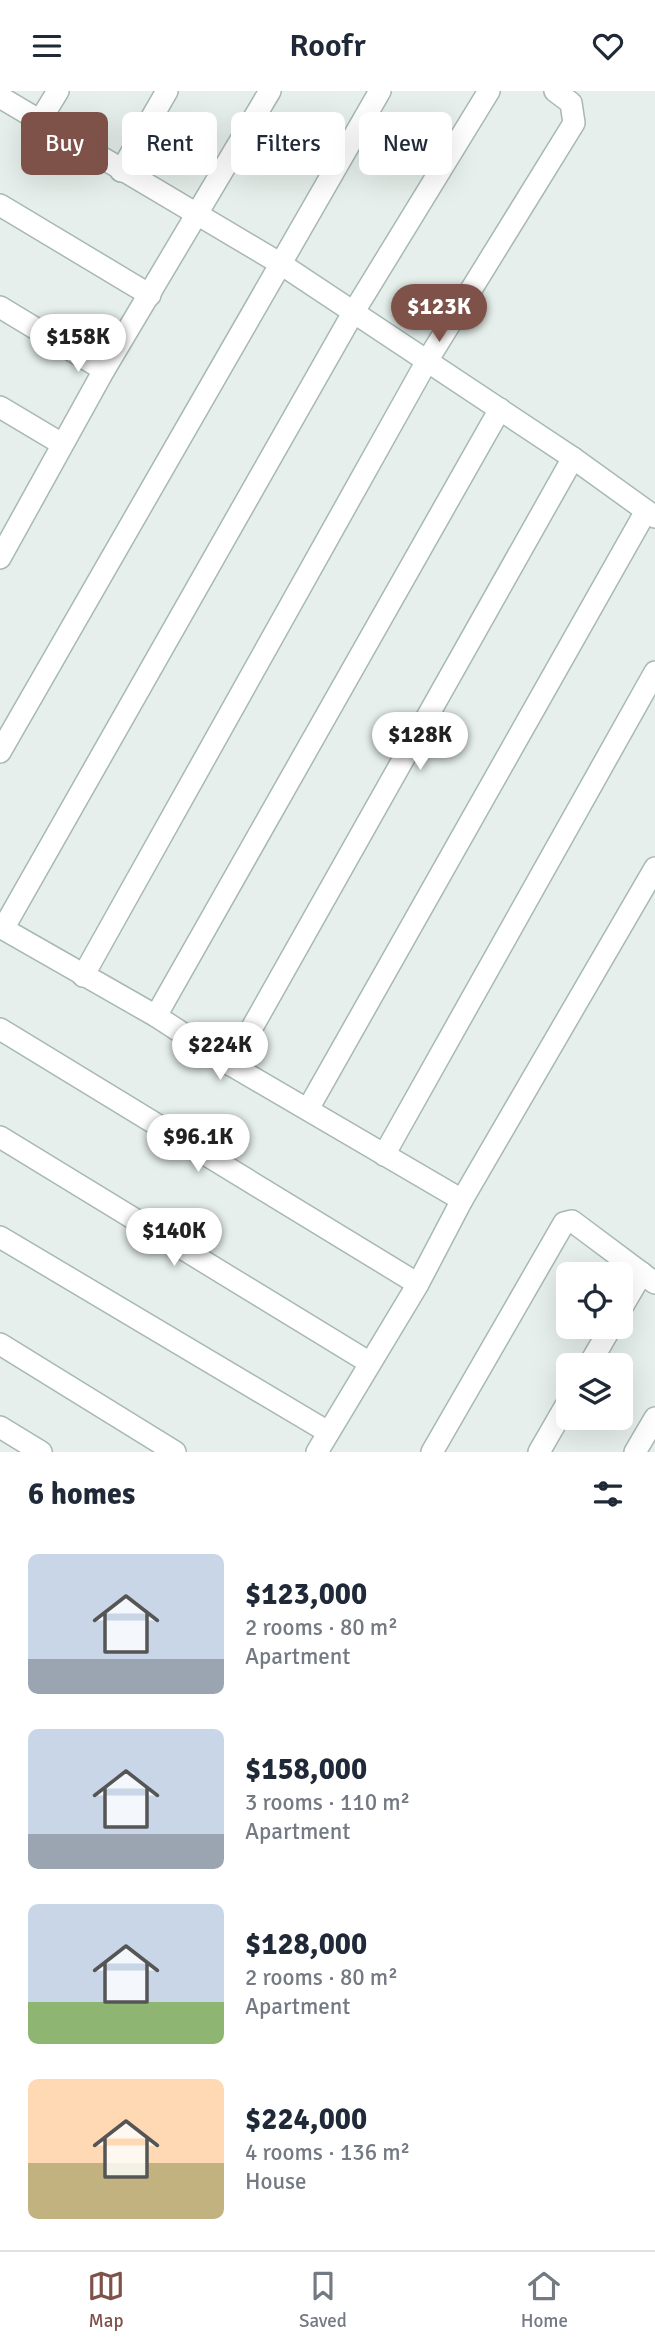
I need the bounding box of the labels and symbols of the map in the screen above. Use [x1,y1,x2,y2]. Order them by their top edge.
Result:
pin: $123K [390,285,488,344]
pin: $158K [29,315,127,374]
pin: $128K [371,713,469,772]
pin: $224K [171,1023,269,1082]
pin: $96.1K [141,1115,255,1174]
pin: $140K [125,1209,223,1268]

